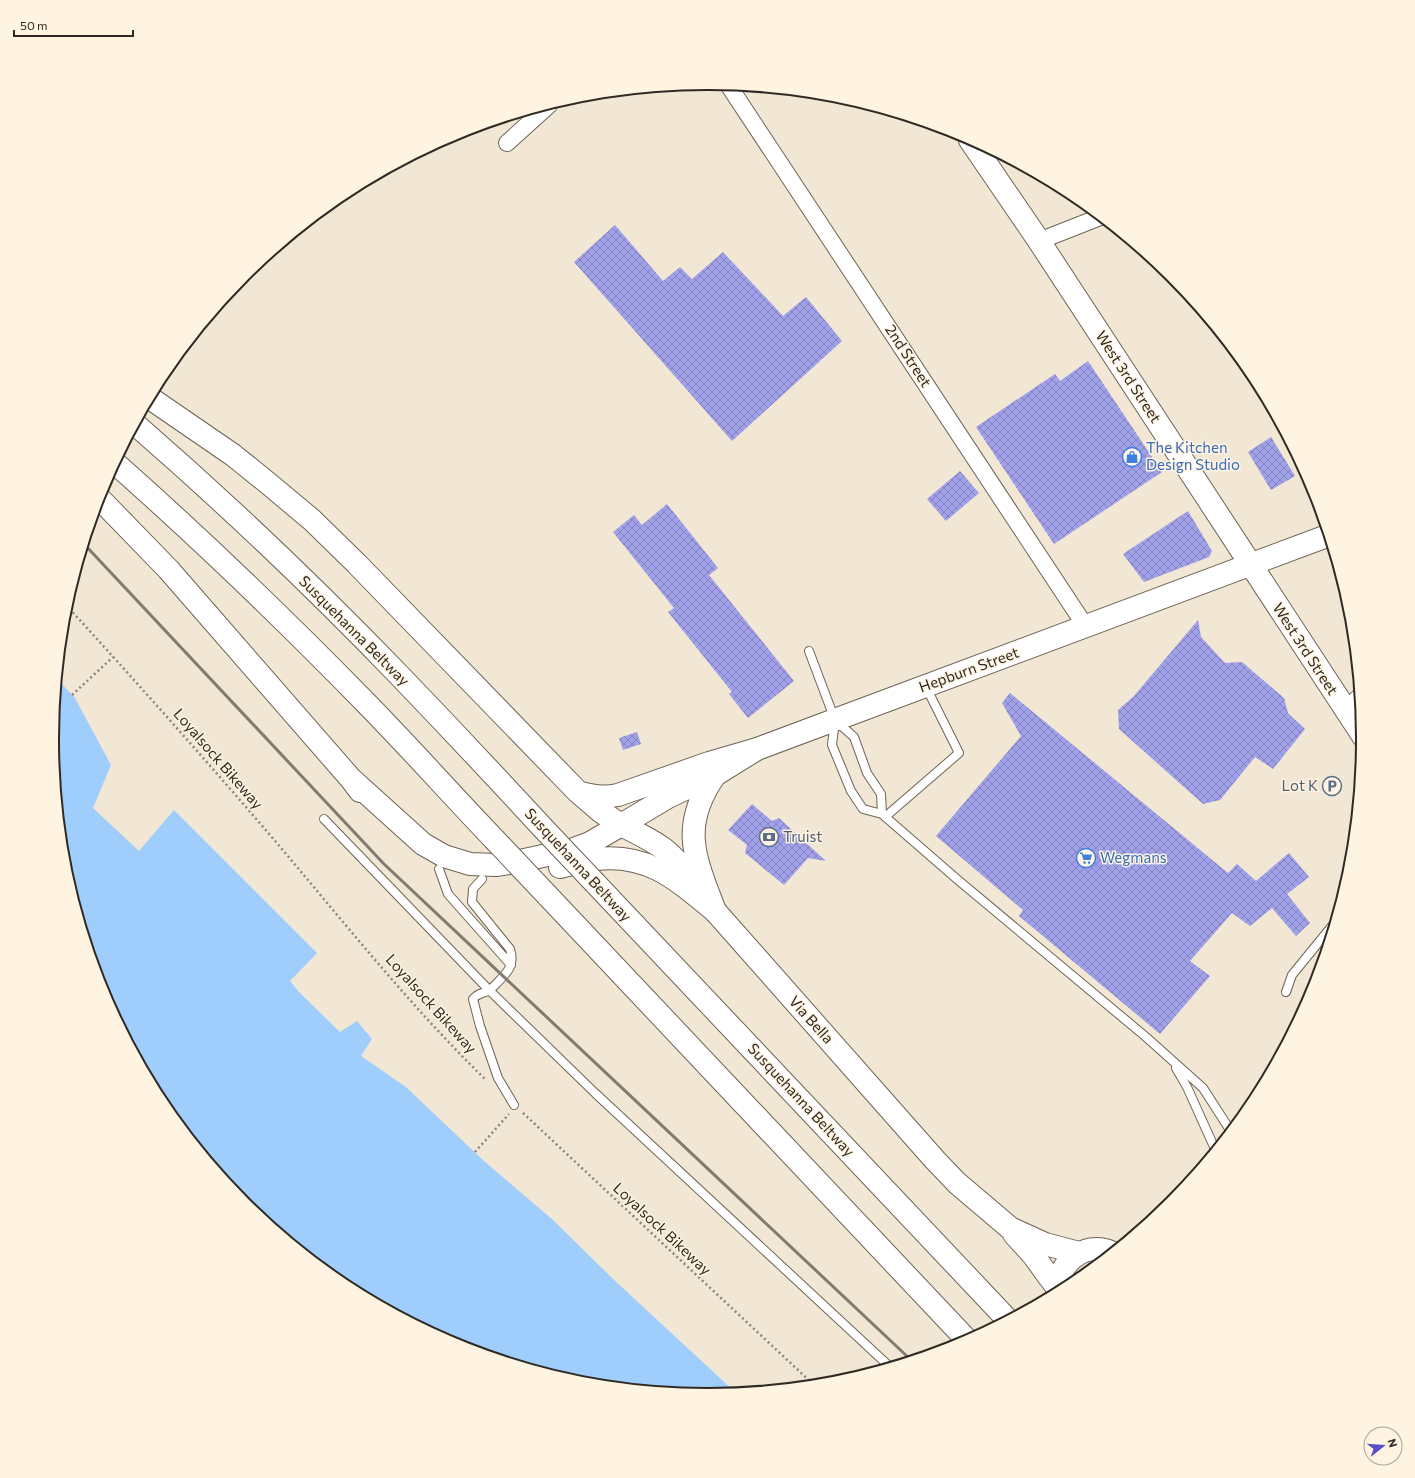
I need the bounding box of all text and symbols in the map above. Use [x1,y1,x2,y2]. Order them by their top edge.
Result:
scale bar [14,12,133,38]
text: 50 m [20,18,48,32]
street label: 2nd Street [882,321,936,390]
street label: West 3rd Street [1092,327,1165,426]
place label: The Kitchen Design Studio [1146,438,1240,473]
shop icon: The Kitchen Design Studio [1121,446,1143,468]
street label: Susquehanna Beltway [296,572,414,689]
street label: West 3rd Street [1269,599,1342,698]
street label: Hepburn Street [916,643,1021,695]
street label: Loyalsock Bikeway [170,704,267,812]
parking icon: Lot K [1321,775,1343,797]
place label: Lot K [1281,776,1318,794]
street label: Susquehanna Beltway [522,804,636,925]
bank icon: Truist [758,826,780,848]
place label: Truist [783,827,823,845]
supermarket icon: Wegmans [1075,847,1097,869]
place label: Wegmans [1100,848,1167,866]
street label: Loyalsock Bikeway [383,950,481,1057]
street label: Via Bella [786,992,838,1047]
street label: Susquehanna Beltway [745,1039,859,1160]
street label: Loyalsock Bikeway [610,1178,715,1278]
north arrow [1363,1426,1403,1466]
text: N [1386,1437,1400,1449]

